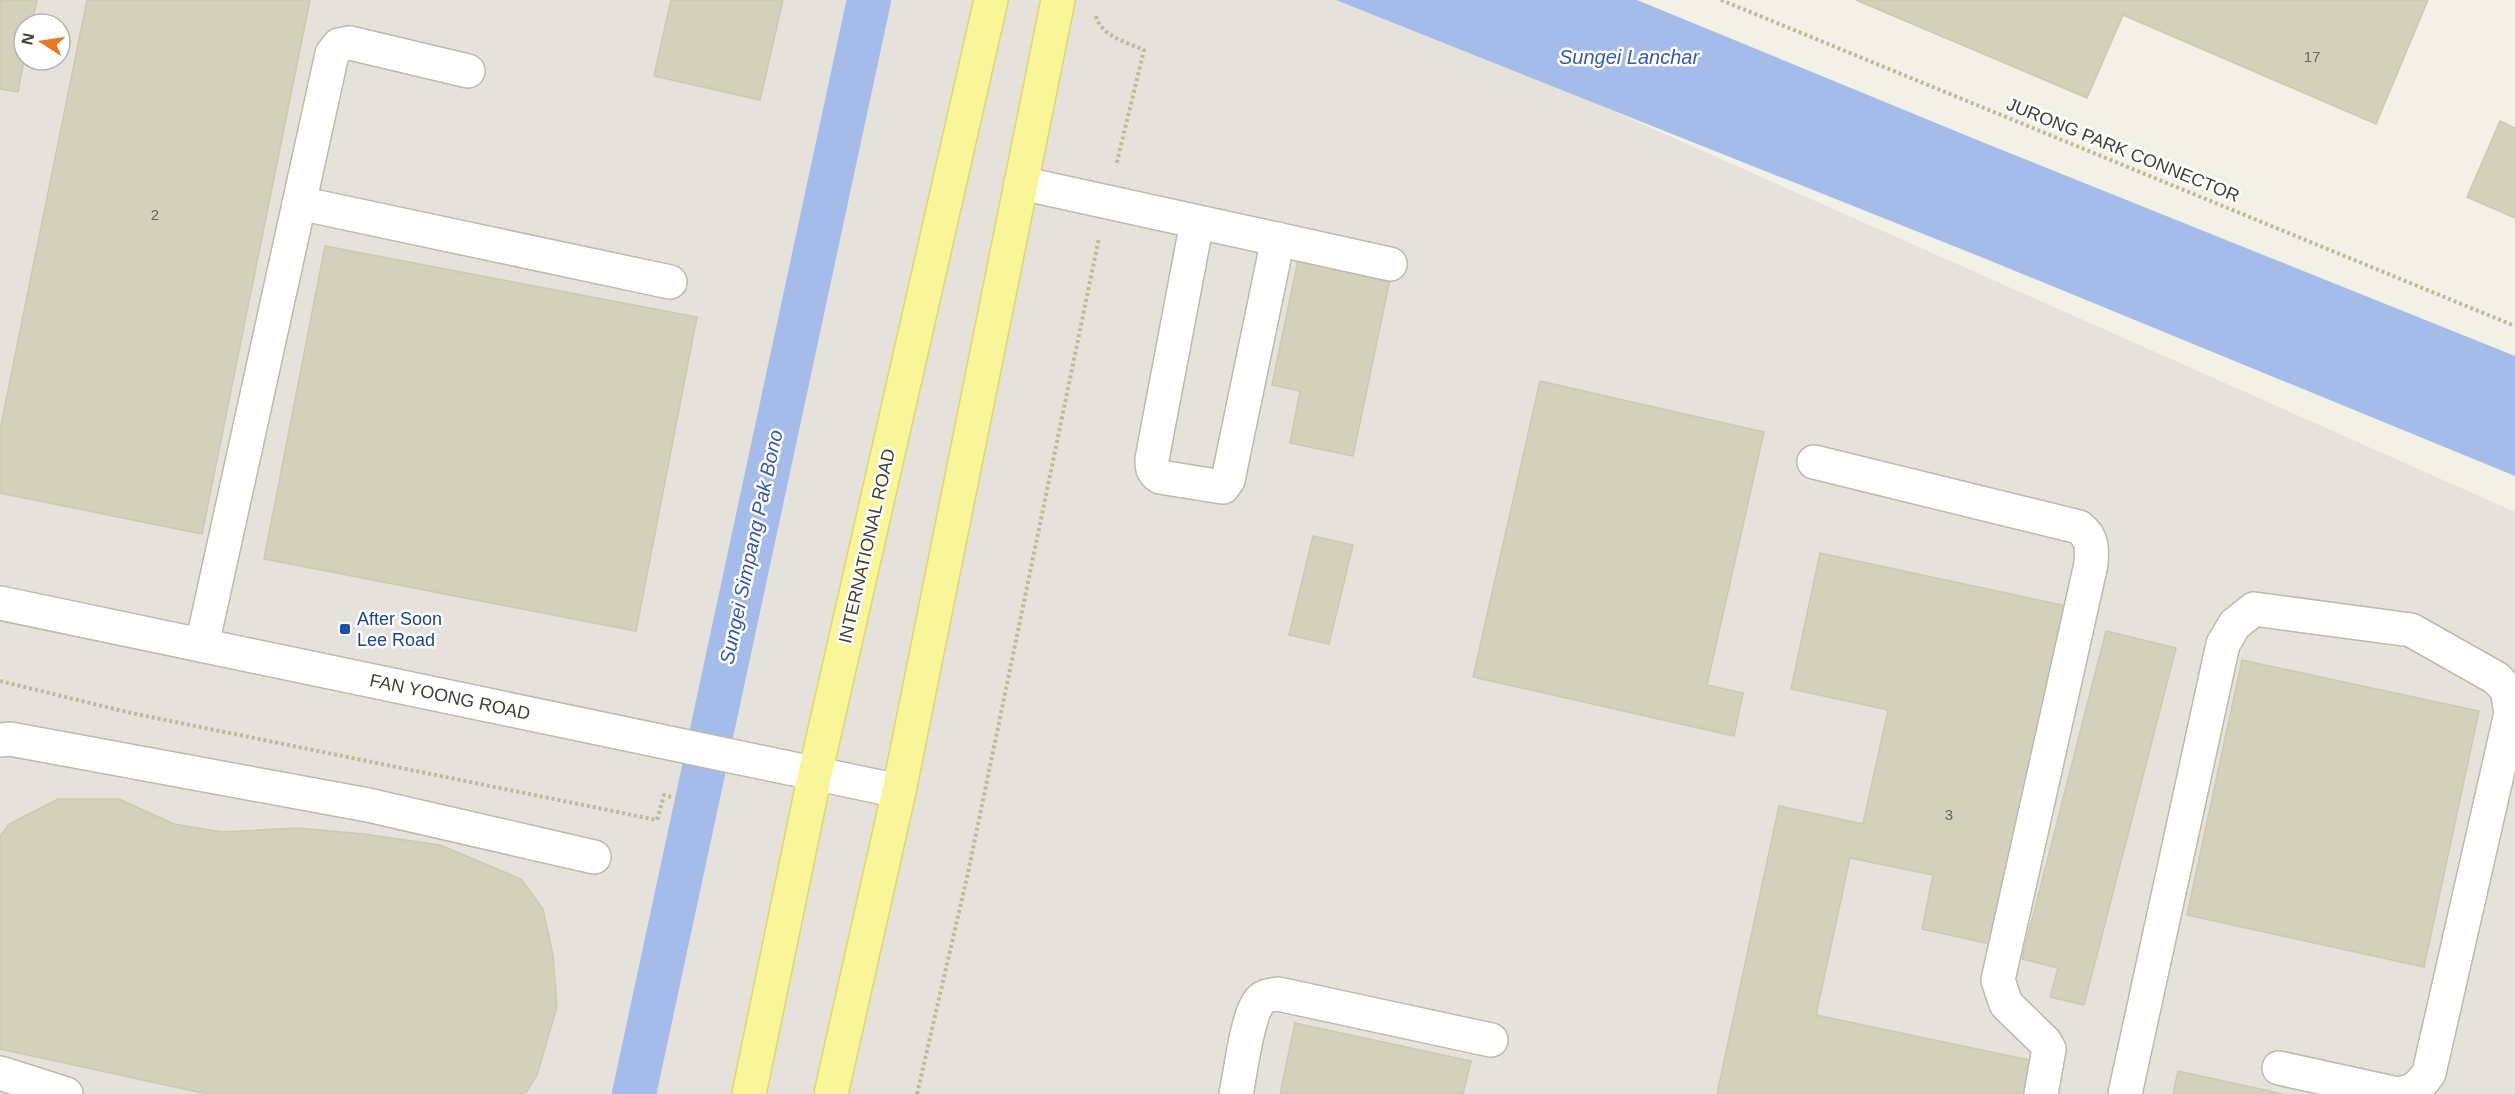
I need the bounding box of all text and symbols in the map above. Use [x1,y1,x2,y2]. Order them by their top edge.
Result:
north arrow [12,12,72,72]
text: N [18,32,37,46]
water label: Sungei Lanchar [1559,46,1700,68]
house number: 17 [2304,48,2320,65]
street label: JURONG PARK CONNECTOR [2004,94,2242,206]
house number: 2 [151,206,159,223]
water label: Sungei Simpang Pak Bono [715,428,787,666]
street label: INTERNATIONAL ROAD [835,447,899,645]
place label: After Soon Lee Road [357,609,442,650]
marker: After Soon Lee Road [338,622,352,636]
street label: FAN YOONG ROAD [368,670,532,724]
house number: 3 [1945,806,1953,823]

